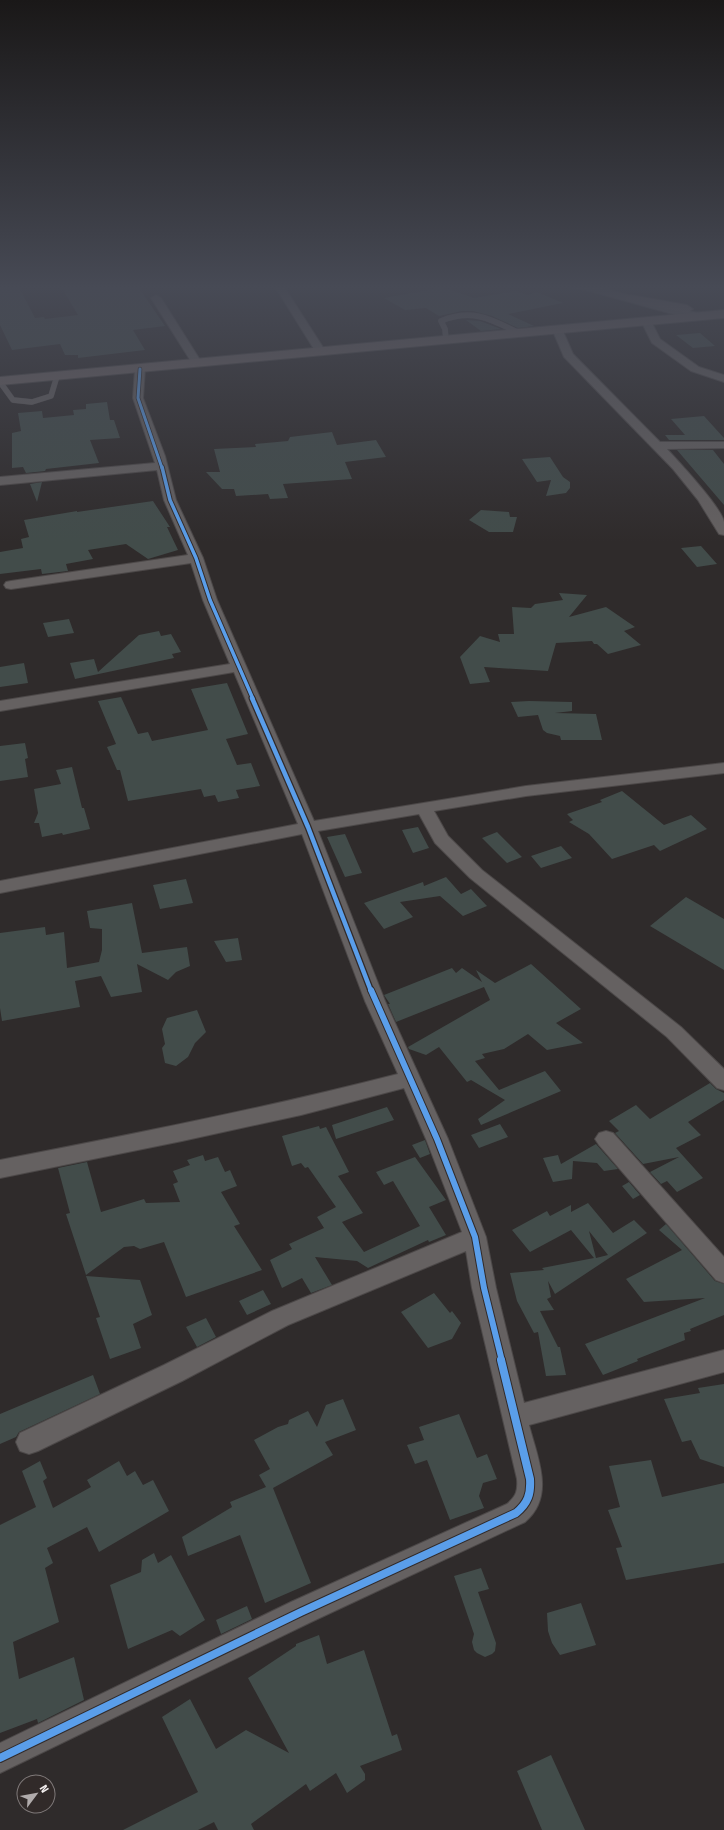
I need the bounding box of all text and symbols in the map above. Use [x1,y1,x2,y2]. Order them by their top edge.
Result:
north arrow [16,1774,56,1814]
text: N [37,1783,51,1795]

